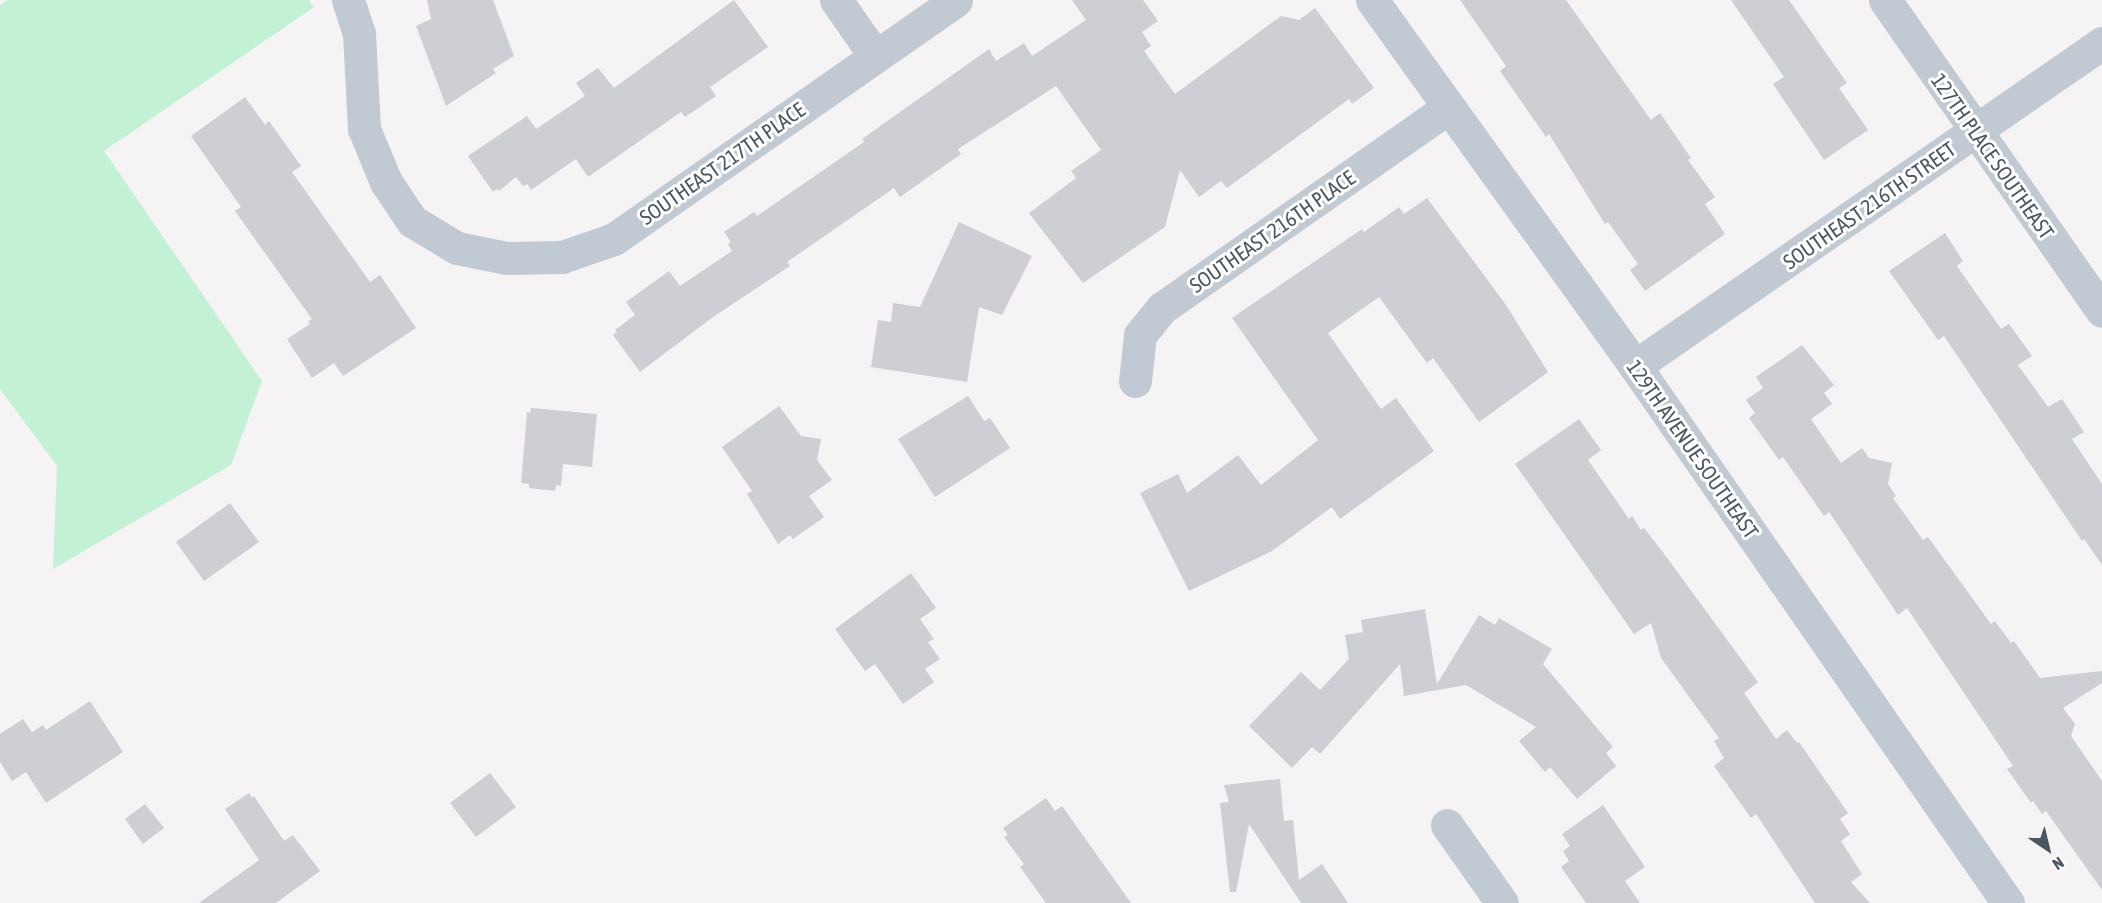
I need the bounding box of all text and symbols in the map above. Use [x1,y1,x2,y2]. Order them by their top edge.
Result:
street label: 127TH PLACE SOUTHEAST [1926,68,2060,244]
street label: SOUTHEAST 217TH PLACE [634,96,810,230]
street label: SOUTHEAST 216TH STREET [1778,136,1960,274]
street label: SOUTHEAST 216TH PLACE [1184,164,1360,298]
street label: 129TH AVENUE SOUTHEAST [1622,355,1764,543]
north arrow [2018,819,2078,879]
text: N [2049,854,2067,874]

